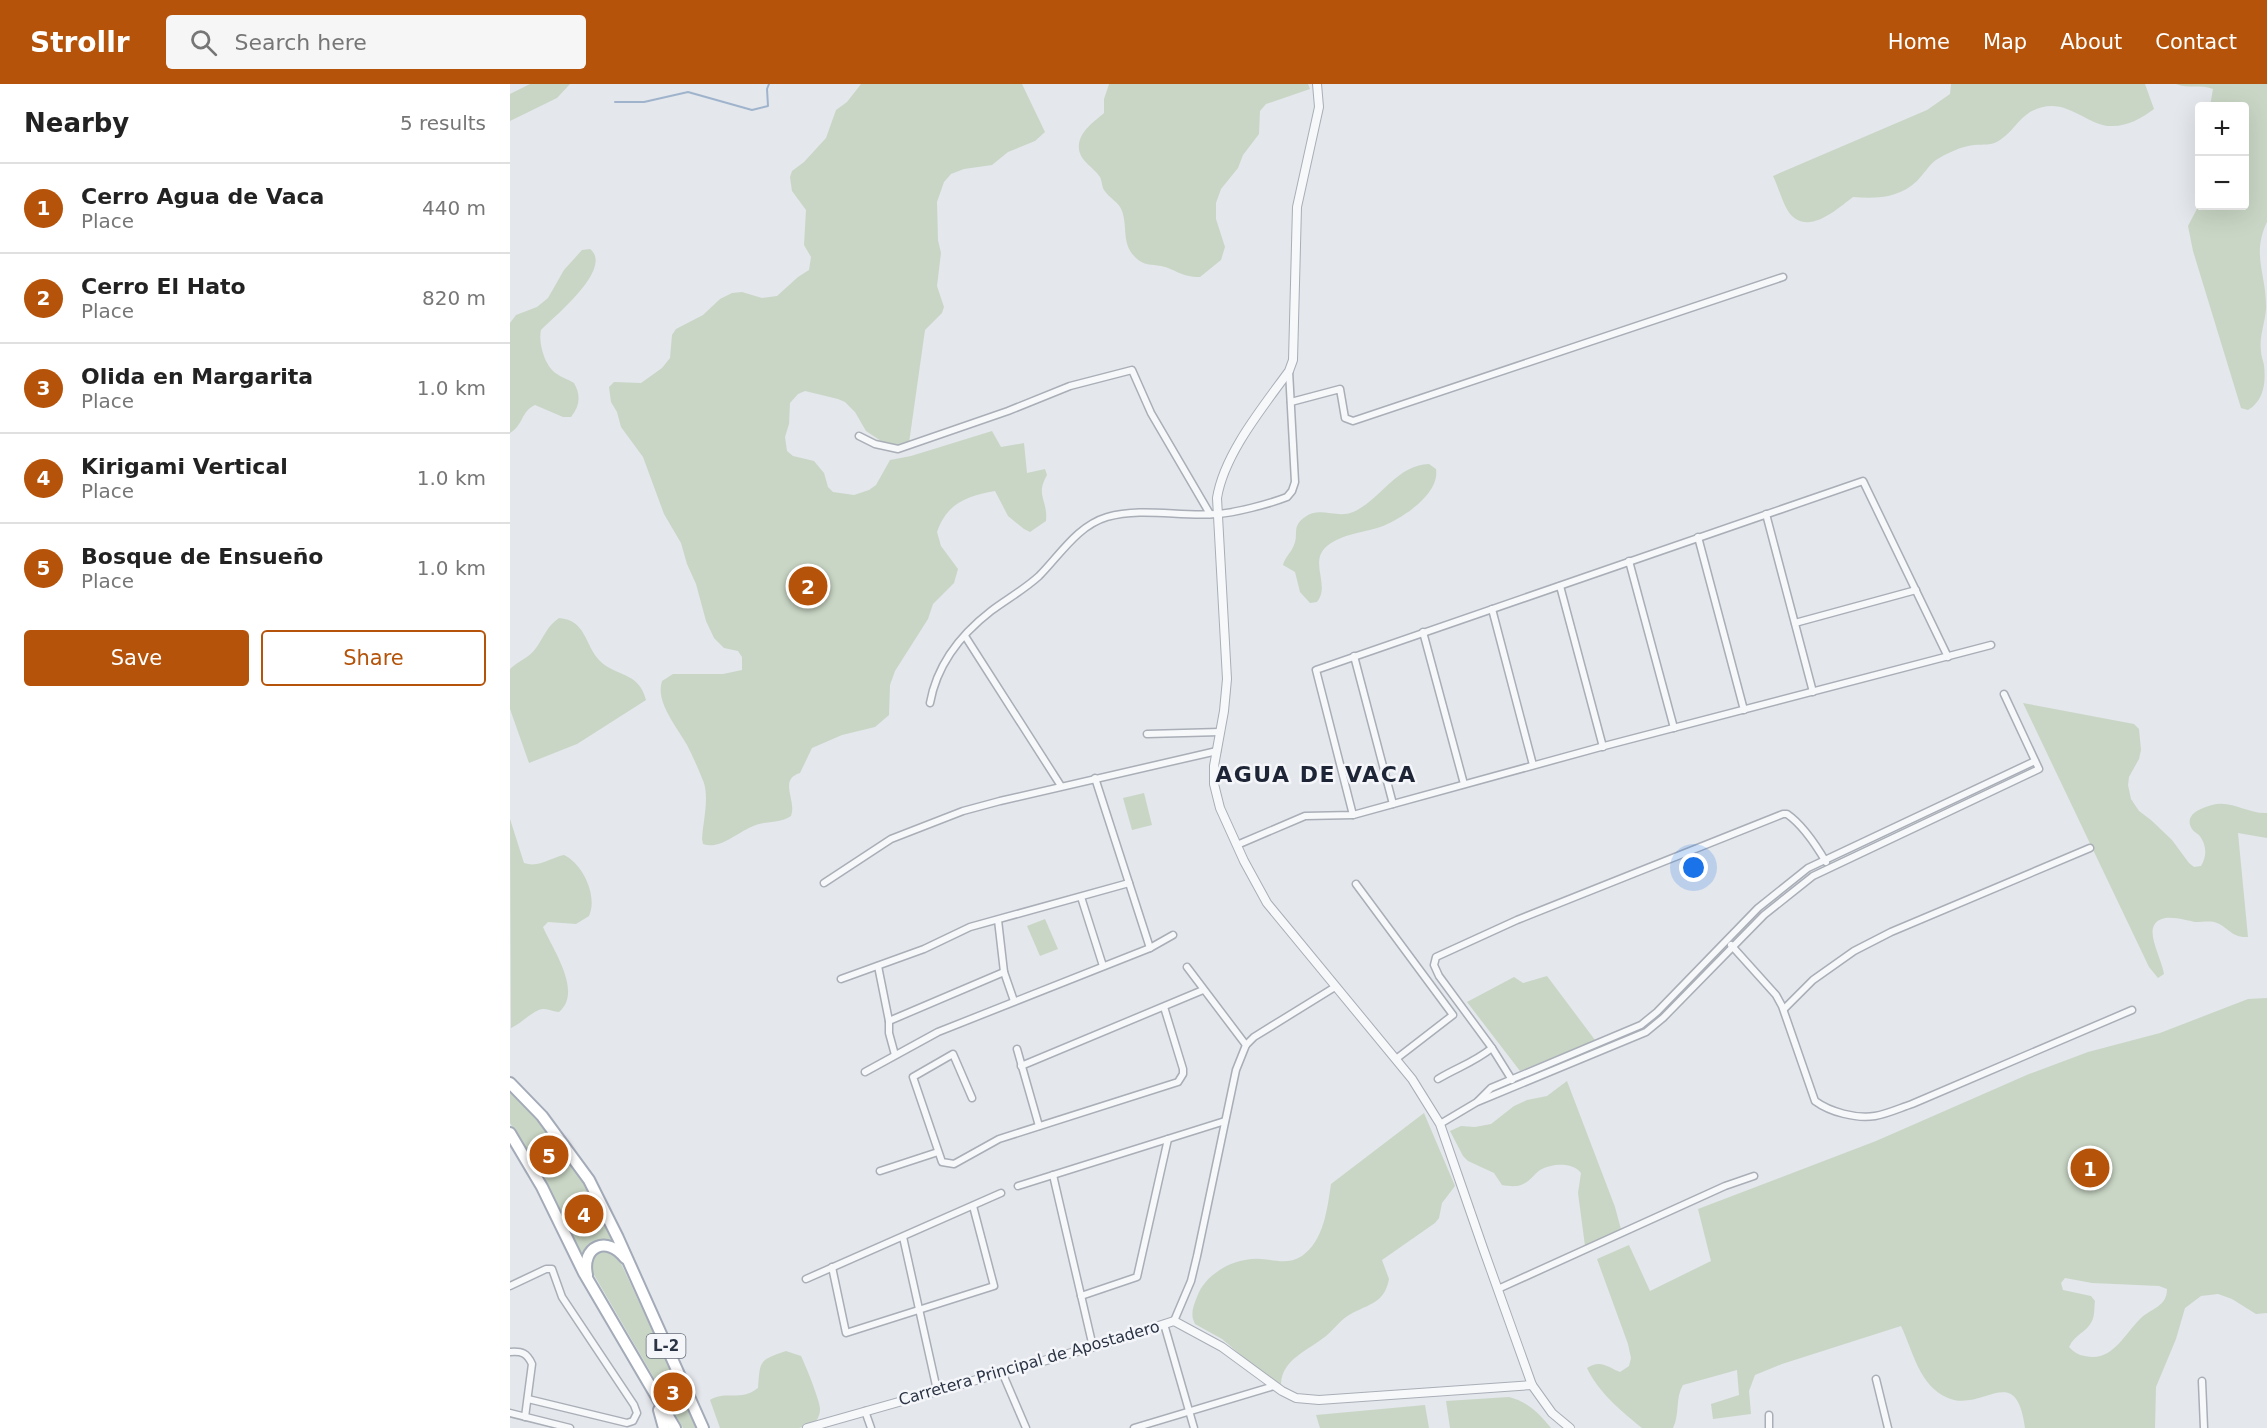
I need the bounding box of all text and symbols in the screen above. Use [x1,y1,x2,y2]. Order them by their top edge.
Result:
search box [166,15,586,69]
text: Strollr [30,26,130,59]
icon: search [187,26,220,59]
text: Search here [235,30,367,55]
text: Home [1888,30,1950,54]
text: Map [1983,30,2027,54]
text: About [2060,30,2122,54]
text: Contact [2155,30,2237,54]
map controls [2195,102,2249,210]
button: + [2195,102,2249,156]
text: Nearby [24,108,129,138]
text: 5 results [400,111,486,135]
button: − [2195,156,2249,210]
text: Cerro Agua de Vaca [81,184,324,209]
text: 1 [37,196,50,220]
text: 440 m [422,196,486,220]
text: Place [81,209,134,233]
text: Cerro El Hato [81,274,246,299]
text: 2 [37,286,50,310]
text: 820 m [422,286,486,310]
text: Place [81,299,134,323]
text: Olida en Margarita [81,364,313,389]
text: 3 [37,376,50,400]
text: 1.0 km [417,376,486,400]
text: Place [81,389,134,413]
text: Kirigami Vertical [81,454,288,479]
text: 4 [37,466,50,490]
text: 1.0 km [417,466,486,490]
text: Place [81,479,134,503]
text: Bosque de Ensueño [81,544,323,569]
text: 5 [37,556,50,580]
text: 1.0 km [417,556,486,580]
pin: 2 [788,564,828,608]
text: Place [81,569,134,593]
button: Save [24,630,249,686]
button: Share [261,630,486,686]
district label: AGUA DE VACA [1215,762,1417,787]
your location [1679,853,1708,882]
pin: 5 [530,1132,568,1178]
pin: 1 [2070,1146,2110,1190]
pin: 4 [564,1192,604,1236]
street label: Carretera Principal de Apostadero [896,1317,1162,1409]
road number: L-2 [646,1334,686,1358]
pin: 3 [654,1370,692,1414]

